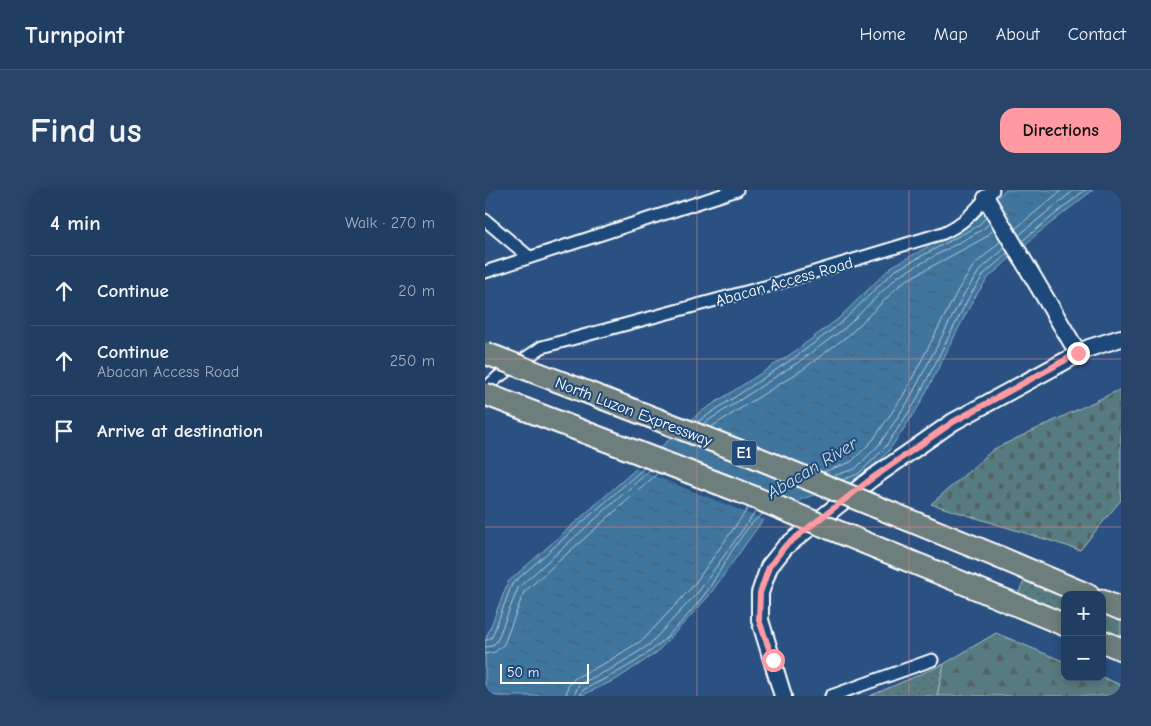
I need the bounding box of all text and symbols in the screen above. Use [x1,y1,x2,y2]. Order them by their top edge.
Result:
text: Turnpoint [25,21,124,49]
text: Home [859,24,906,45]
text: Map [934,24,968,45]
text: About [996,24,1040,45]
text: Contact [1068,24,1126,45]
button: Directions [1000,108,1121,153]
text: Find us [30,110,142,151]
text: 4 min [50,211,101,235]
text: Walk · 270 m [345,214,435,232]
street label: Abacan Access Road [713,254,855,310]
icon: ahead [50,277,78,305]
text: Continue [97,280,169,302]
text: 20 m [398,282,435,300]
text: Continue [97,341,169,363]
route end [1067,342,1090,365]
icon: ahead [50,347,78,375]
text: 250 m [390,352,435,370]
text: Abacan Access Road [97,363,239,381]
street label: North Luzon Expressway [553,374,716,451]
icon: arrive [50,417,78,445]
text: Arrive at destination [97,420,263,442]
water label: Abacan River [762,433,862,504]
road number: E1 [731,440,757,466]
map controls [1061,591,1106,681]
button: + [1061,591,1106,636]
button: − [1061,636,1106,681]
route start [762,649,785,672]
scale bar [500,661,589,684]
text: 50 m [507,664,539,681]

